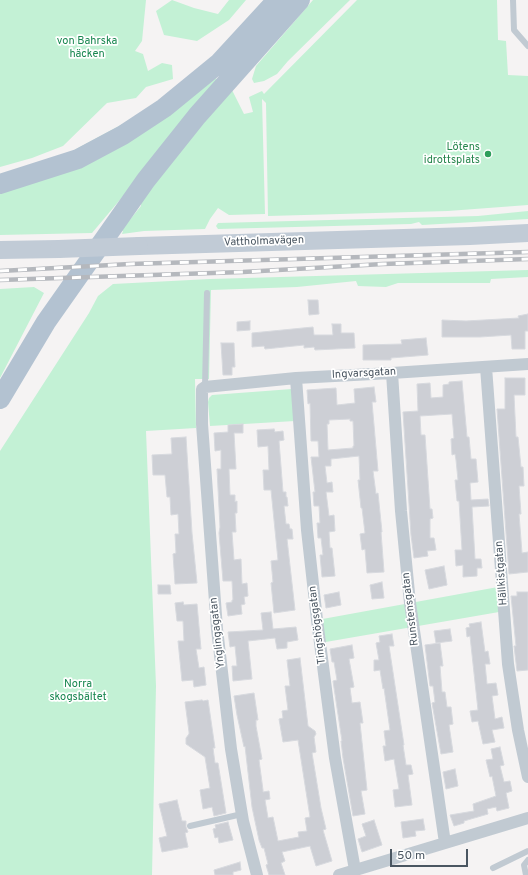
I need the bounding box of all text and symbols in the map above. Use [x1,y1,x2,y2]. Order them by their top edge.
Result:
park label: von Bahrska häcken [57,35,117,61]
place label: Lötens idrottsplats [424,141,480,167]
marker: Lötens idrottsplats [483,149,493,159]
street label: Vattholmavägen [224,234,304,250]
street label: Ingvarsgatan [332,366,396,382]
street label: Hällkistgatan [493,540,511,606]
street label: Runstensgatan [400,571,422,647]
street label: Tingshögsgatan [307,585,329,665]
street label: Ynglingagatan [208,597,228,669]
park label: Norra skogsbältet [49,678,107,704]
scale bar [392,841,470,867]
text: 50 m [397,848,425,864]

